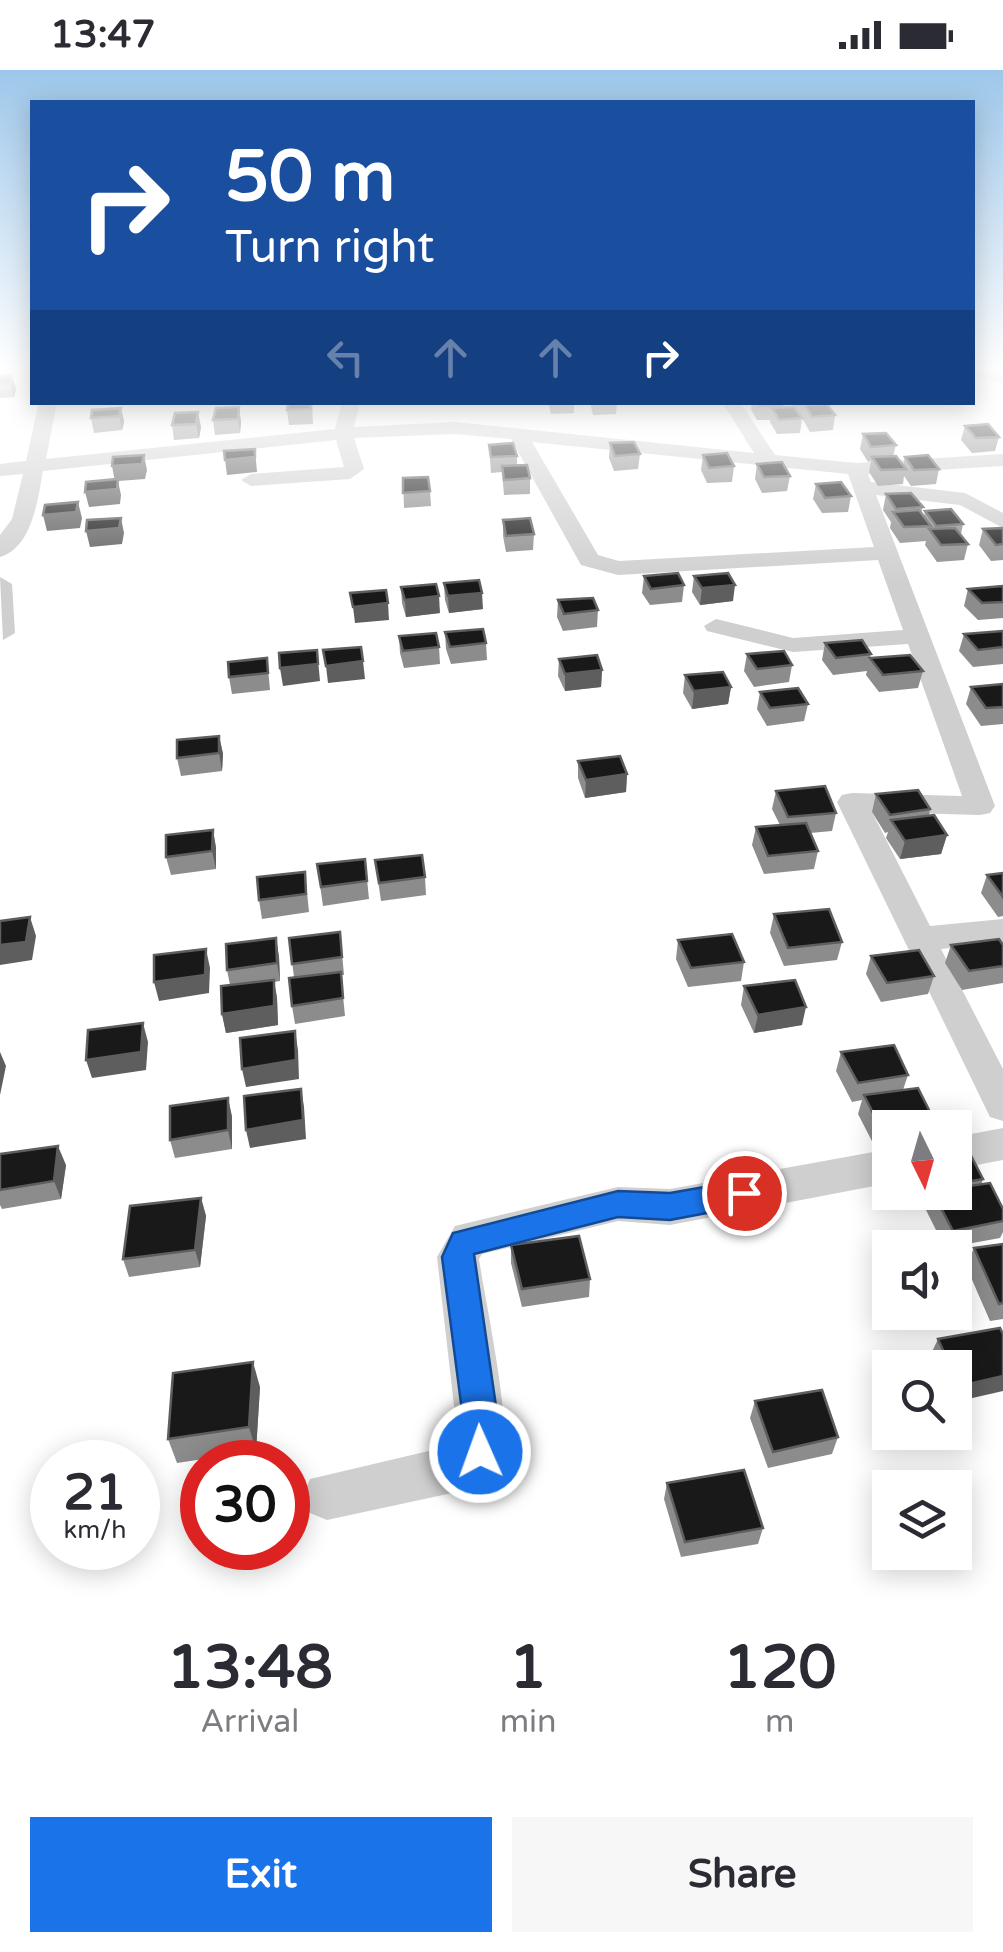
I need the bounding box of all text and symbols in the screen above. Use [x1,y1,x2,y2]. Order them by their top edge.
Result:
text: 13:47 [50,12,155,58]
text: 50 m [225,136,395,220]
icon: right [60,140,190,270]
text: Turn right [225,221,434,275]
icon: left [318,330,373,385]
icon: ahead [423,330,478,385]
icon: ahead [528,330,583,385]
icon: right [633,330,688,385]
north arrow [872,1110,972,1210]
map controls [872,1110,972,1570]
pin [702,1151,787,1236]
icon: arrive [717,1166,772,1221]
button: sound [872,1230,972,1330]
button: search [872,1350,972,1450]
position arrow [428,1400,532,1504]
speed limit sign: 30 [180,1440,310,1570]
text: 21 [64,1463,126,1523]
button: layers [872,1470,972,1570]
text: km/h [64,1515,126,1545]
text: 13:48 [167,1632,333,1704]
text: 1 [509,1632,547,1704]
text: 120 [723,1632,836,1704]
text: Arrival [200,1703,299,1741]
text: min [500,1703,557,1741]
text: m [765,1703,794,1741]
button: Exit [30,1817,492,1932]
button: Share [512,1817,973,1932]

